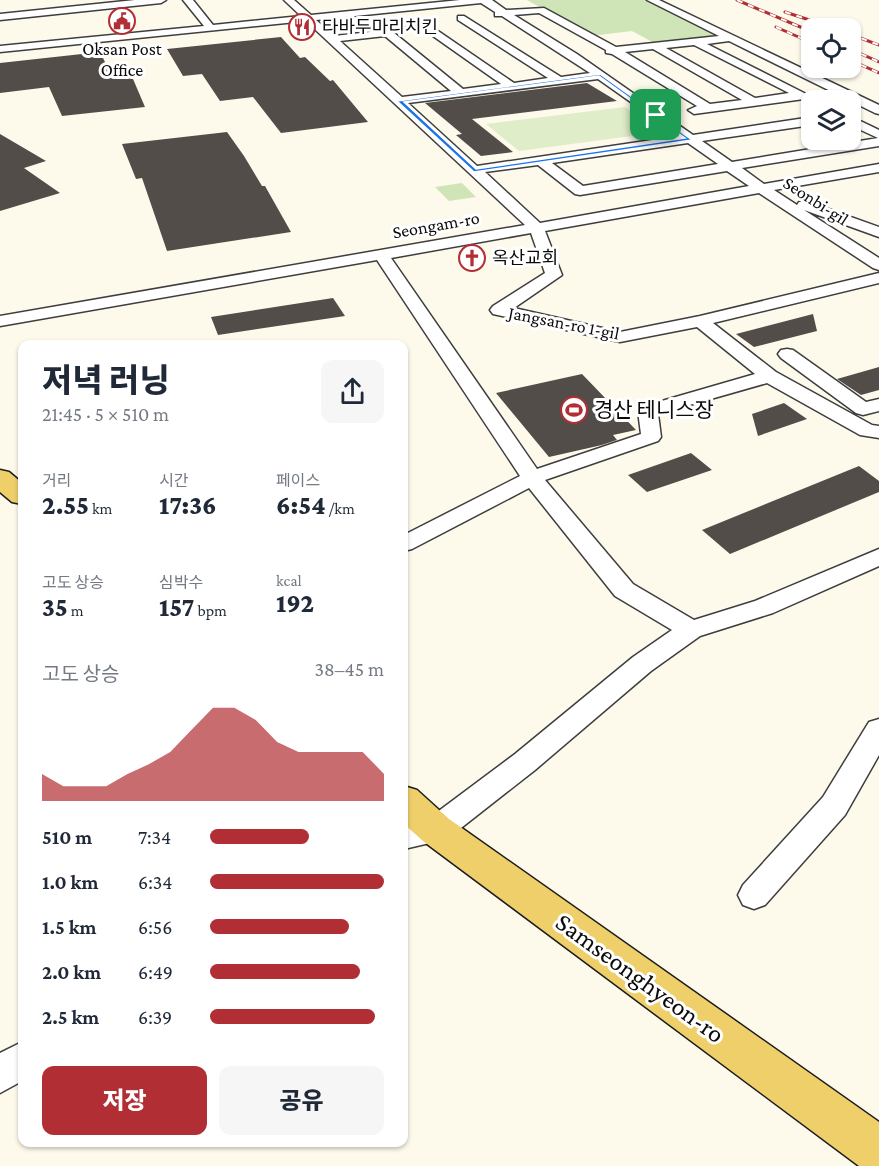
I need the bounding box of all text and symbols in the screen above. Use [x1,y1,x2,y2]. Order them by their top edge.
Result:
public building icon: Oksan Post Office [107,6,137,36]
restaurant icon: 타바두마리치킨 [287,12,317,42]
place label: 타바두마리치킨 [322,17,438,37]
map controls [801,18,861,150]
button: locate [801,18,861,78]
place label: Oksan Post Office [82,39,163,80]
pin [630,89,681,140]
button: layers [801,90,861,150]
icon: arrive [639,98,672,131]
street label: Seonbi-gil [780,173,853,230]
street label: Seongam-ro [391,208,481,242]
church icon: 옥산교회 [457,243,487,273]
place label: 옥산교회 [492,248,558,268]
street label: Jangsan-ro 1-gil [505,302,621,344]
button: share [321,360,384,423]
text: 저녁 러닝 [42,362,170,399]
sports icon: 경산 테니스장 [559,395,589,425]
place label: 경산 테니스장 [594,398,714,422]
text: 21:45 · 5 × 510 m [42,403,169,425]
text: 거리 [42,472,71,489]
text: 시간 [159,472,188,489]
text: 페이스 [276,472,320,489]
text: 2.55 [42,491,89,520]
text: 17:36 [159,491,217,520]
text: 6:54 [276,491,326,520]
text: km [89,500,112,517]
text: /km [326,500,355,517]
text: kcal [276,572,302,589]
text: 고도 상승 [42,574,104,591]
text: 심박수 [159,574,203,591]
text: 192 [276,589,314,618]
text: 35 [42,593,68,622]
text: 157 [159,593,194,622]
text: m [68,602,84,619]
text: bpm [194,602,227,619]
text: 38–45 m [315,658,384,680]
text: 고도 상승 [42,663,119,685]
text: 510 m [42,826,92,848]
text: 7:34 [138,826,171,848]
text: 1.0 km [42,871,98,893]
text: 6:34 [138,871,172,893]
street label: Samseonghyeon-ro [550,907,730,1049]
text: 1.5 km [42,916,97,938]
text: 6:56 [138,916,172,938]
text: 2.0 km [42,961,101,983]
text: 6:49 [138,961,173,983]
text: 2.5 km [42,1006,99,1028]
text: 6:39 [138,1006,172,1028]
button: 저장 [42,1066,207,1135]
button: 공유 [219,1066,384,1135]

